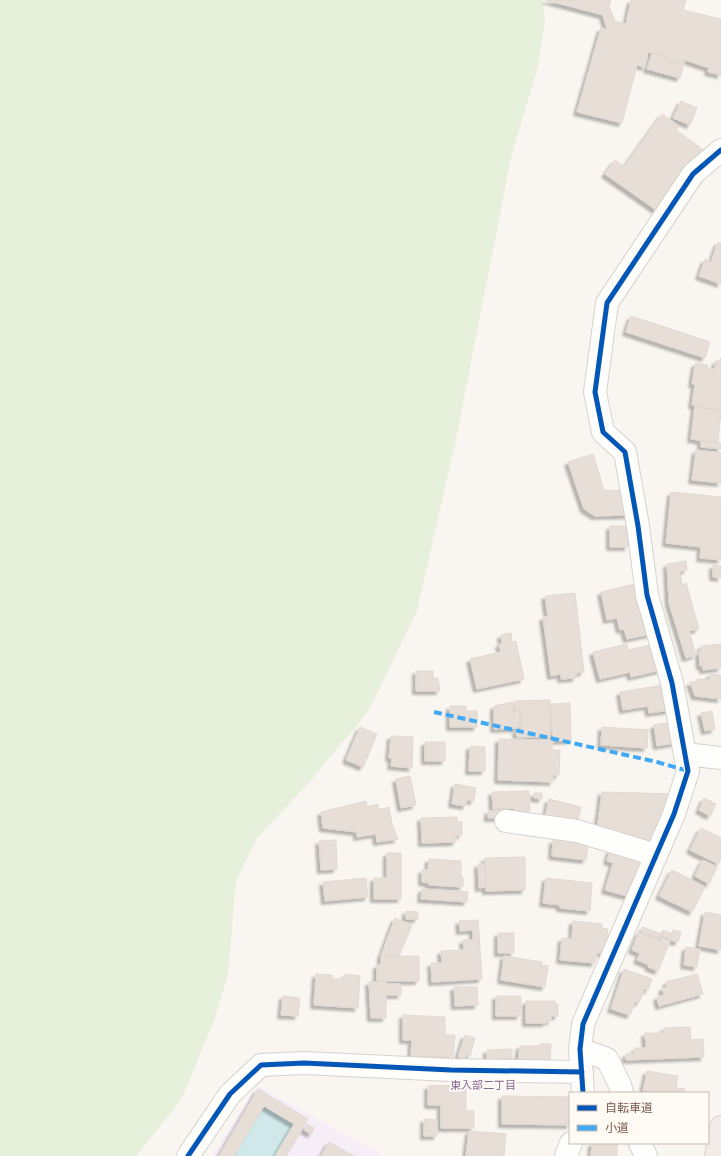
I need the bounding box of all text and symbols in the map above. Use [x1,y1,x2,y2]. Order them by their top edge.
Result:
district label: 東入部二丁目 [450,1079,516,1091]
legend [569,1092,709,1144]
text: 自転車道 [605,1101,653,1115]
text: 小道 [605,1121,629,1135]

